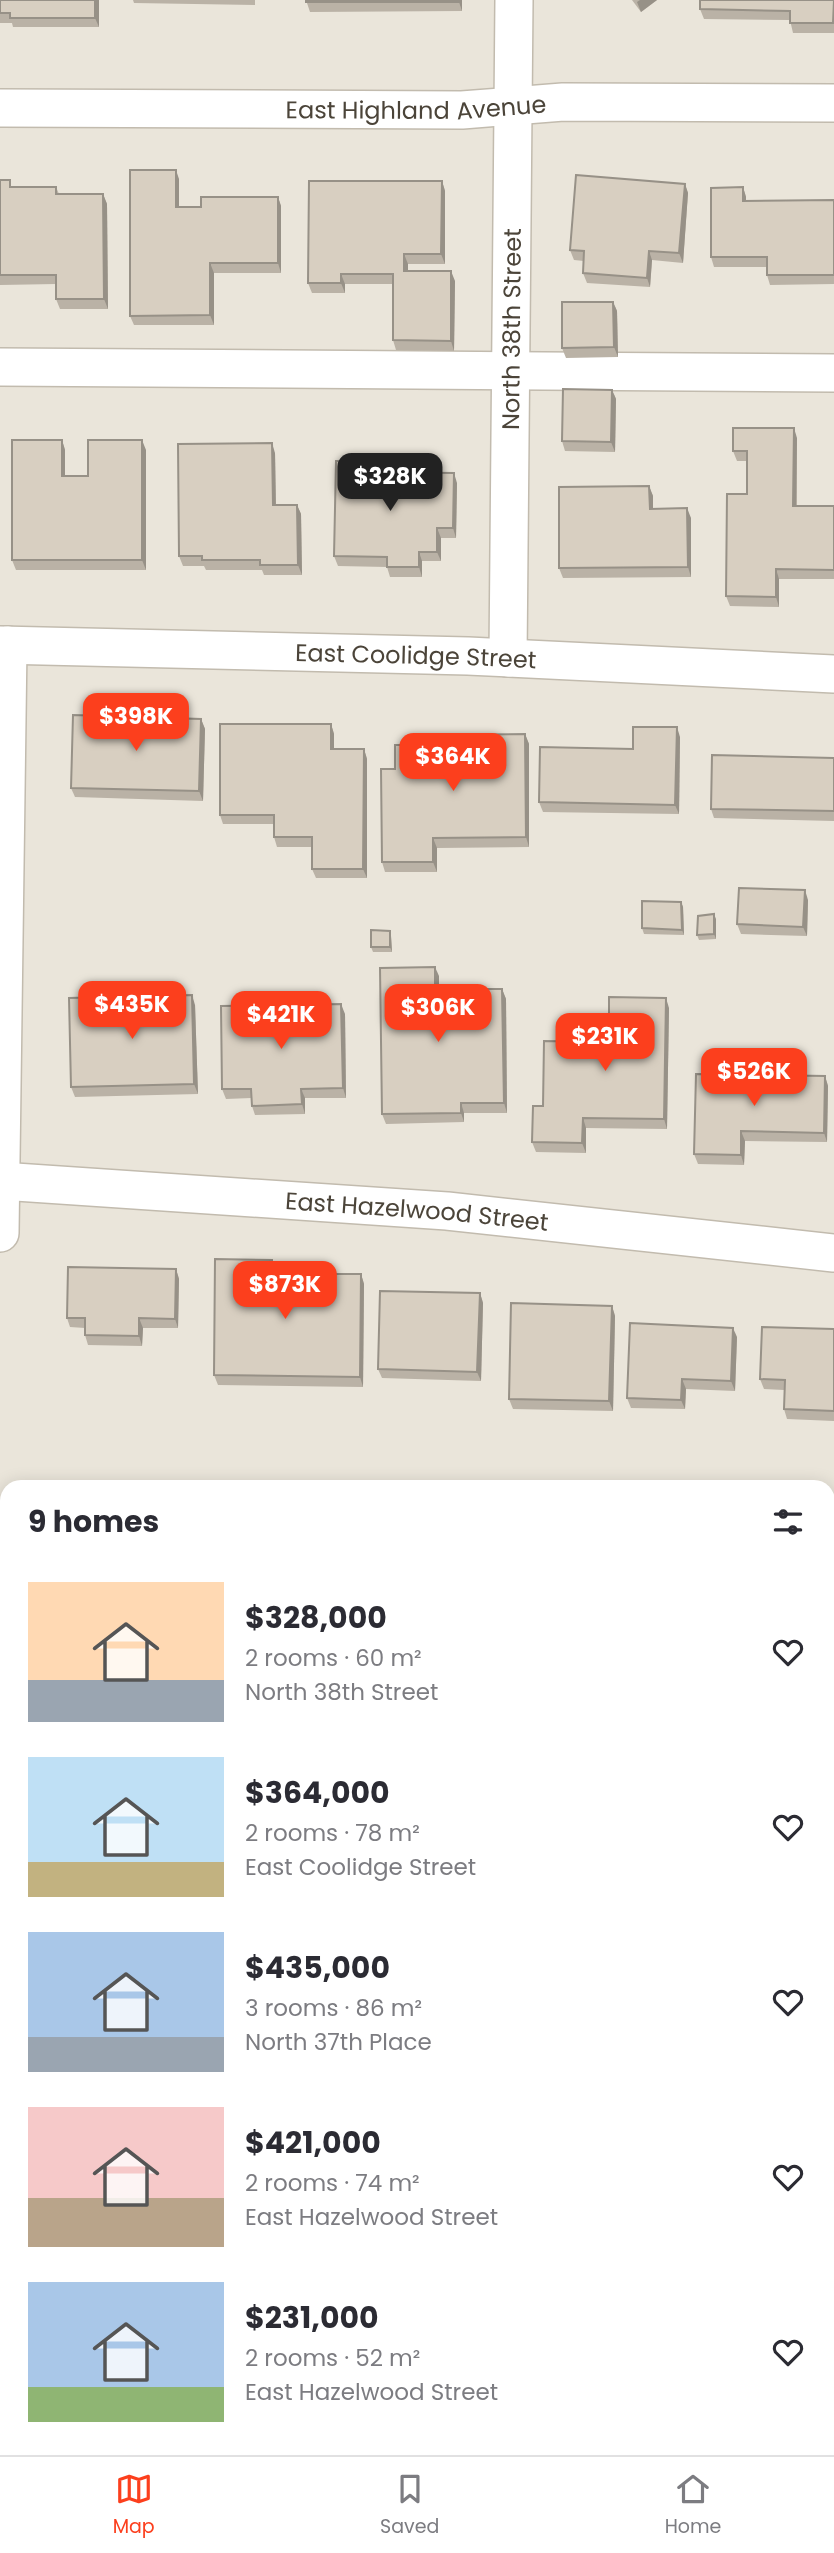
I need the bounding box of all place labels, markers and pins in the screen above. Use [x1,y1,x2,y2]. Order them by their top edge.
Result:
pin: $328K [341,454,439,513]
pin: $398K [87,694,185,753]
pin: $364K [404,734,502,793]
pin: $435K [83,982,181,1041]
pin: $306K [389,984,487,1044]
pin: $421K [232,992,330,1051]
pin: $231K [556,1014,654,1073]
pin: $526K [705,1048,803,1108]
pin: $873K [236,1262,334,1321]

